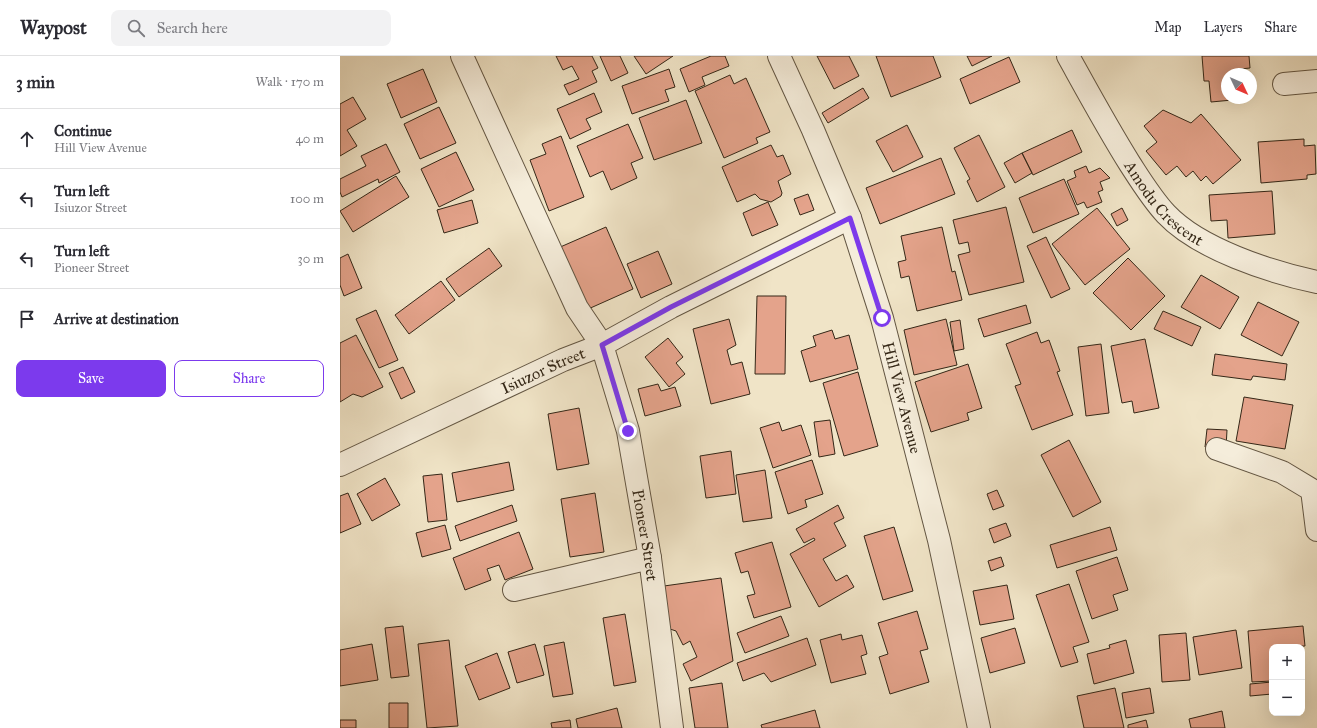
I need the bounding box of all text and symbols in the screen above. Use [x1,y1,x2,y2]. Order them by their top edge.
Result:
search box [111,10,391,46]
text: Waypost [20,16,87,39]
icon: search [125,17,147,39]
text: Search here [157,19,228,37]
text: Map [1154,19,1182,36]
text: Layers [1204,19,1242,36]
text: Share [1264,19,1297,36]
north arrow [1221,68,1257,104]
text: 3 min [16,72,55,93]
text: Walk · 170 m [255,74,324,90]
text: Continue [54,122,112,140]
icon: ahead [16,128,38,150]
text: 40 m [295,131,324,147]
text: Hill View Avenue [54,140,147,156]
street label: Amodu Crescent [1120,156,1207,250]
text: Turn left [54,182,110,200]
icon: left [16,188,38,210]
text: 100 m [290,191,324,207]
text: Isiuzor Street [54,200,127,216]
text: Turn left [54,242,110,260]
icon: left [16,248,38,270]
text: 30 m [298,251,324,267]
text: Pioneer Street [54,260,129,276]
icon: arrive [16,308,38,330]
route start [873,309,891,327]
text: Arrive at destination [54,310,179,328]
street label: Hill View Avenue [878,340,925,456]
street label: Isiuzor Street [498,343,588,398]
button: Save [16,360,166,397]
button: Share [174,360,324,397]
route end [619,422,637,440]
street label: Pioneer Street [628,488,662,582]
map controls [1269,644,1305,716]
button: + [1269,644,1305,680]
button: − [1269,680,1305,716]

